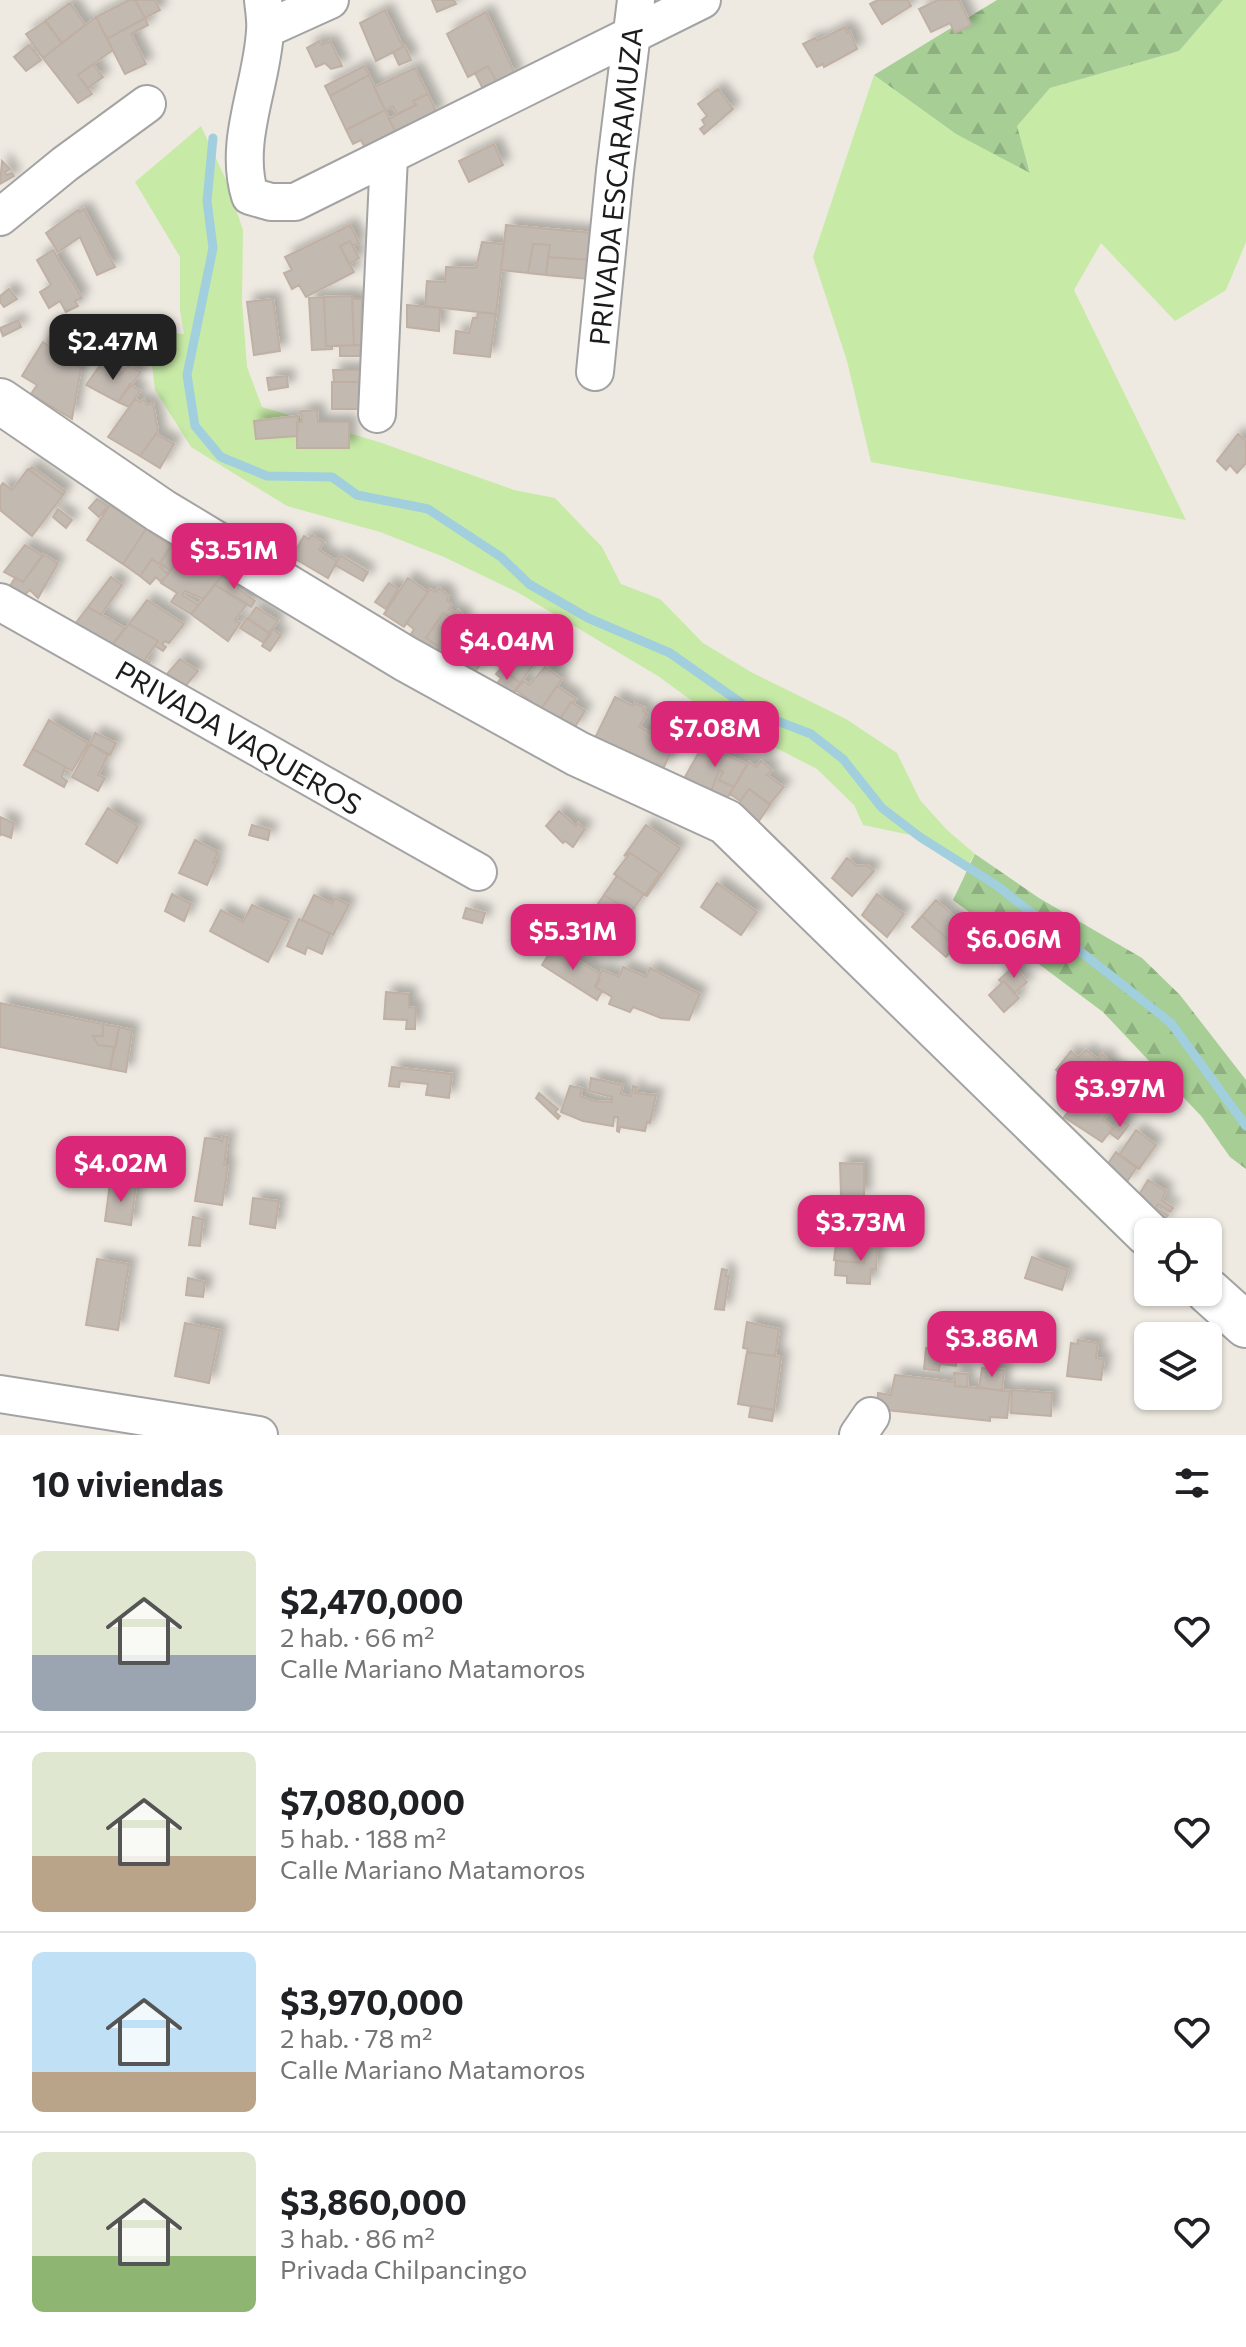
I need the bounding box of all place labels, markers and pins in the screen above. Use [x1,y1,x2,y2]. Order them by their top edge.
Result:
pin: $2.47M [48,314,178,382]
pin: $3.51M [169,523,299,591]
pin: $4.04M [442,614,572,682]
pin: $7.08M [650,701,780,769]
pin: $5.31M [508,904,638,972]
pin: $6.06M [949,912,1079,980]
pin: $3.97M [1055,1061,1185,1129]
pin: $4.02M [56,1136,186,1204]
pin: $3.73M [796,1195,926,1263]
pin: $3.86M [927,1311,1057,1379]

